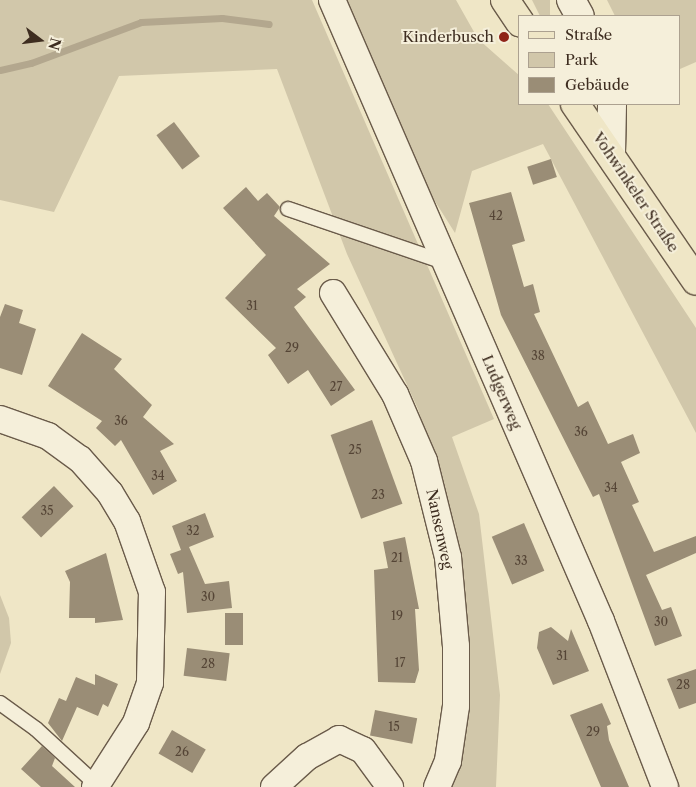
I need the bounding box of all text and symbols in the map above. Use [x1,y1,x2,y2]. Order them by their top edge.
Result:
north arrow [15,15,65,65]
legend [518,15,681,105]
text: Straße [565,25,612,44]
place label: Kinderbusch [402,28,494,46]
marker: Kinderbusch [498,31,510,43]
text: N [44,36,65,52]
text: Park [565,50,598,69]
text: Gebäude [565,75,629,94]
street label: Vohwinkeler Straße [589,129,683,255]
house number: 42 [489,209,503,223]
house number: 31 [246,299,258,313]
house number: 29 [285,341,299,355]
house number: 38 [531,349,545,363]
street label: Ludgerweg [478,352,526,432]
house number: 27 [330,380,342,394]
house number: 36 [114,414,128,428]
house number: 36 [574,425,588,439]
house number: 25 [348,443,362,457]
house number: 34 [151,469,165,483]
house number: 34 [604,481,618,495]
street label: Nansenweg [423,487,457,571]
house number: 23 [371,488,385,502]
house number: 35 [40,504,54,518]
house number: 32 [186,524,200,538]
house number: 21 [391,551,403,565]
house number: 33 [514,554,528,568]
house number: 30 [201,590,215,604]
house number: 19 [391,609,403,623]
house number: 30 [654,615,668,629]
house number: 31 [556,649,568,663]
house number: 17 [395,656,405,670]
house number: 28 [201,657,215,671]
house number: 28 [676,678,690,692]
house number: 15 [388,720,400,734]
house number: 29 [586,725,600,739]
house number: 26 [175,745,189,759]

